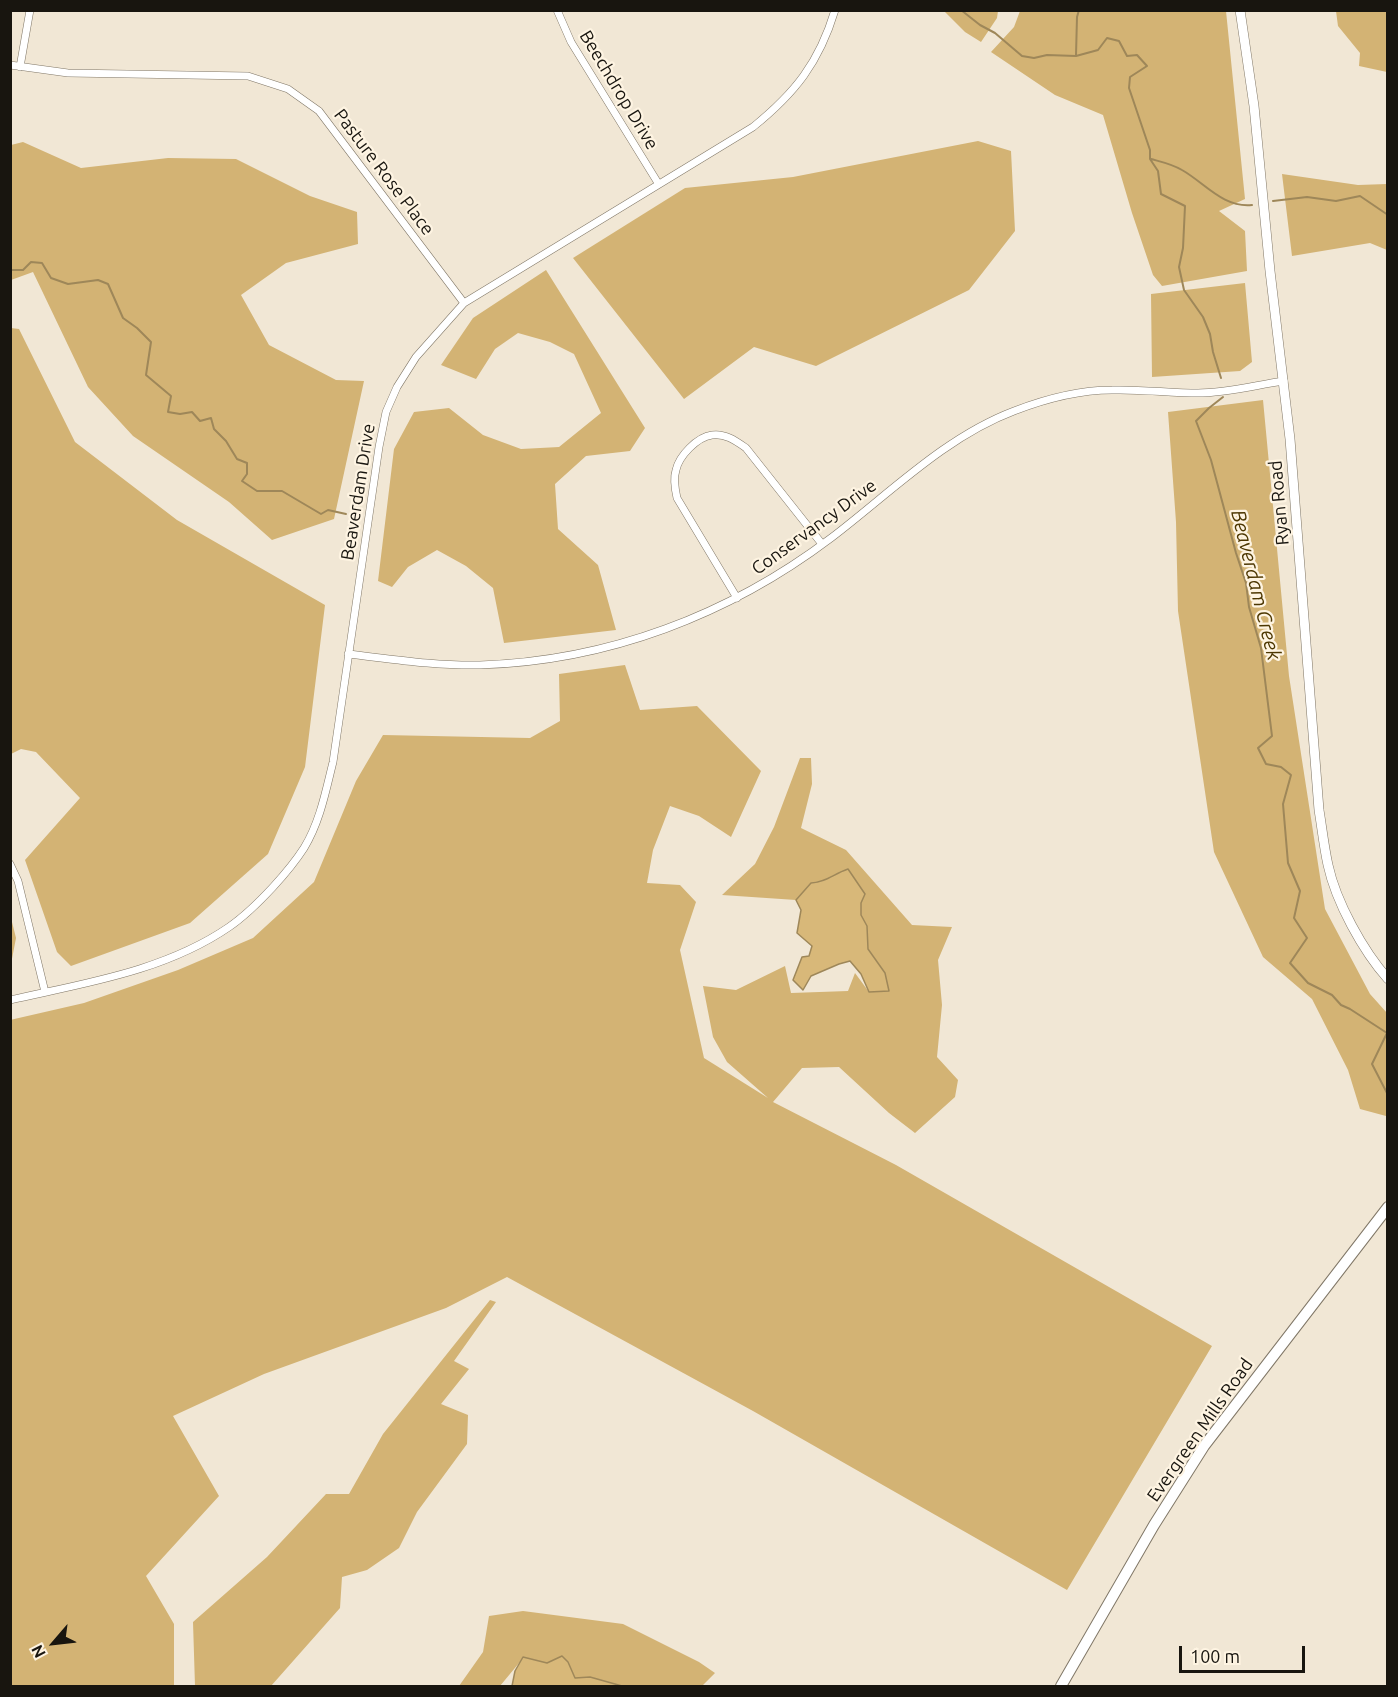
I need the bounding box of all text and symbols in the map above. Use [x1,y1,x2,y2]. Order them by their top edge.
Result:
street label: Beechdrop Drive [575,27,663,153]
street label: Pasture Rose Place [329,105,439,239]
street label: Beaverdam Drive [337,422,379,562]
street label: Ryan Road [1265,460,1293,546]
street label: Conservancy Drive [747,474,881,580]
water label: Beaverdam Creek [1226,507,1286,663]
street label: Evergreen Mills Road [1142,1354,1258,1506]
north arrow [24,1613,84,1673]
scale bar [1182,1634,1308,1672]
text: N [27,1642,49,1661]
text: 100 m [1190,1646,1240,1666]

